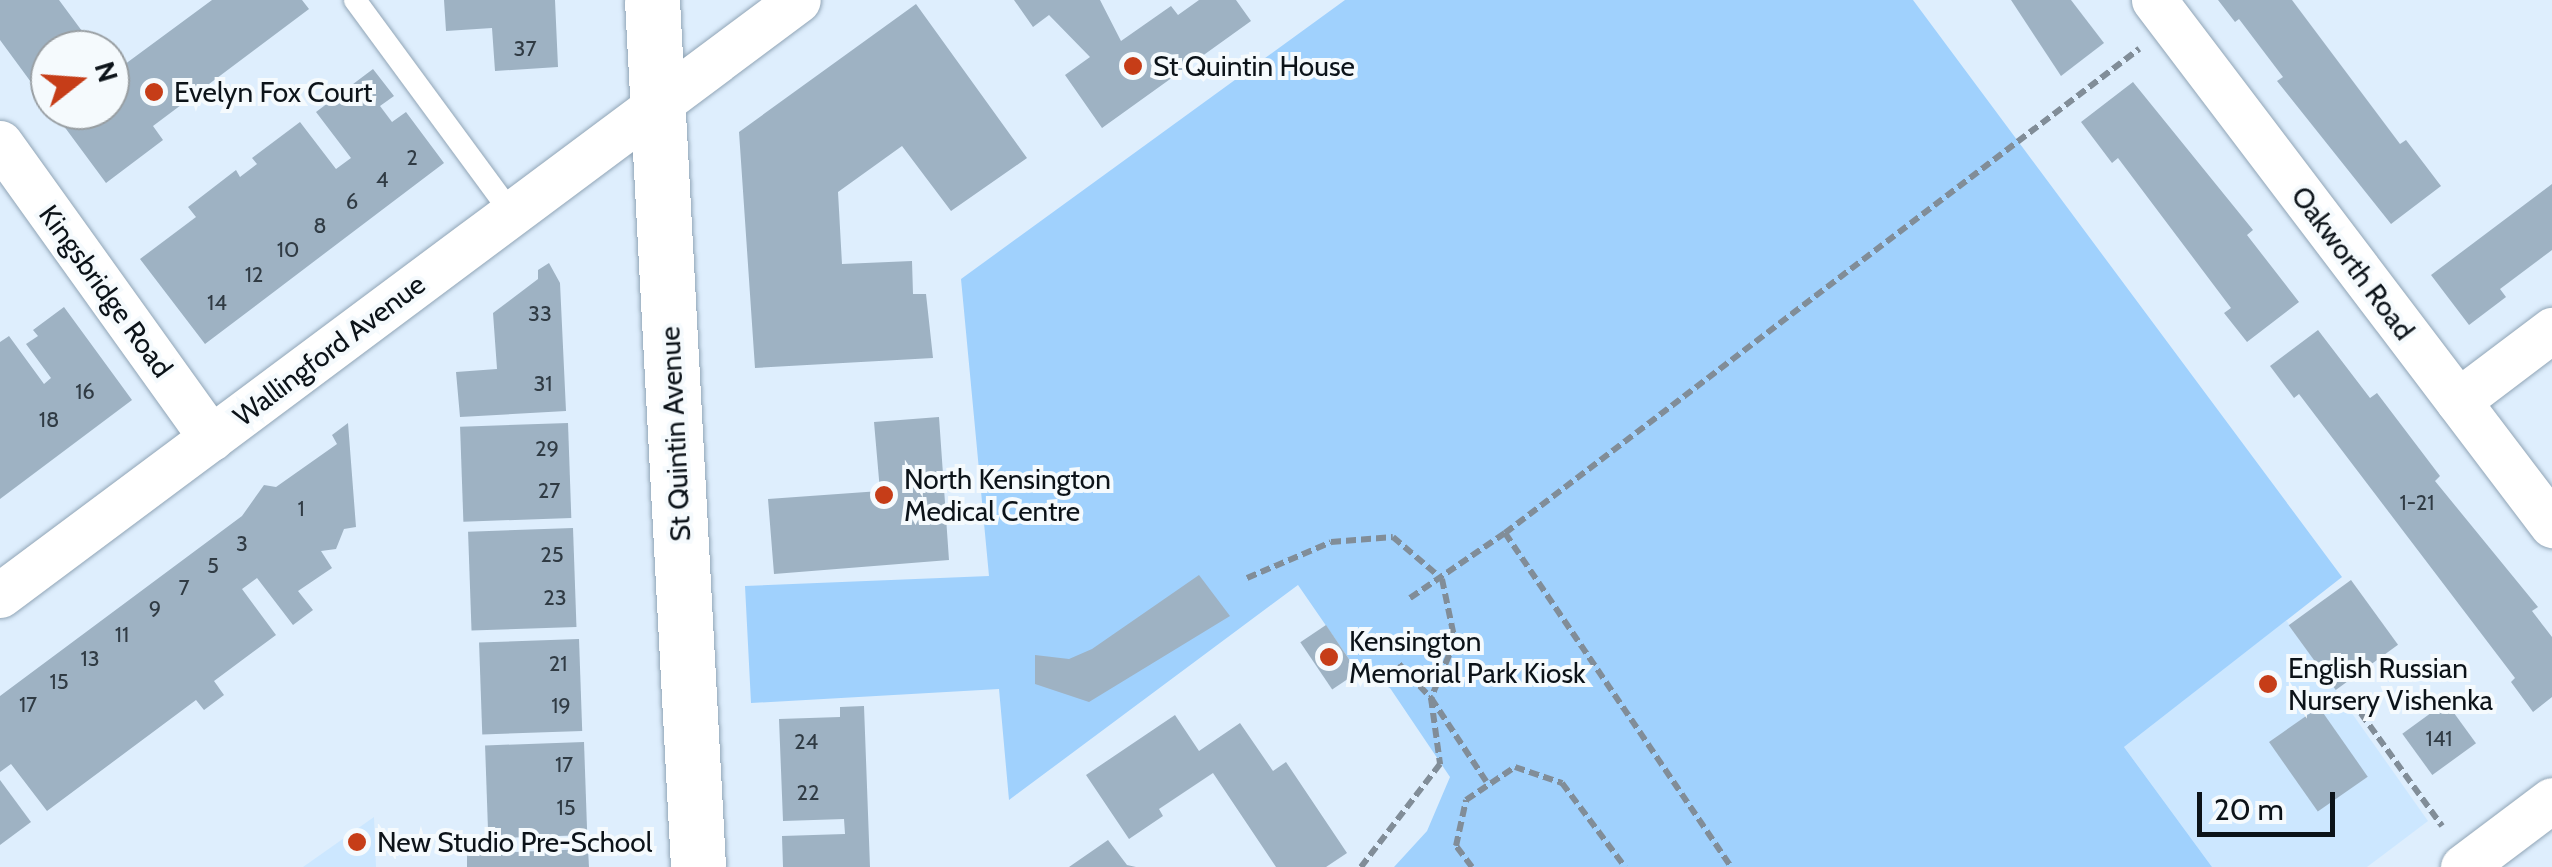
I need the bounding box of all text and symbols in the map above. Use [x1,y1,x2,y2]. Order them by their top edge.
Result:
north arrow [30,30,130,130]
house number: 37 [514,36,536,62]
place label: St Quintin House [1153,49,1355,83]
marker: St Quintin House [1122,55,1144,77]
text: N [88,57,126,86]
place label: Evelyn Fox Court [174,75,373,109]
marker: Evelyn Fox Court [143,81,165,103]
house number: 2 [406,145,418,171]
house number: 4 [376,167,388,193]
street label: Oakworth Road [2284,180,2422,346]
house number: 6 [346,189,358,215]
street label: Kingsbridge Road [32,198,180,384]
house number: 8 [313,213,327,239]
house number: 10 [277,237,299,263]
house number: 12 [245,262,263,288]
street label: Wallingford Avenue [227,267,431,433]
house number: 14 [207,290,227,316]
house number: 33 [528,301,552,327]
street label: St Quintin Avenue [653,326,697,542]
house number: 31 [533,371,553,397]
house number: 16 [75,379,95,405]
house number: 18 [39,407,59,433]
house number: 29 [535,436,559,462]
place label: North Kensington Medical Centre [904,462,1111,528]
house number: 27 [538,478,560,504]
marker: North Kensington Medical Centre [873,484,895,506]
house number: 1-21 [2400,490,2434,516]
house number: 1 [297,496,305,522]
house number: 3 [236,531,248,557]
house number: 25 [540,542,564,568]
house number: 5 [207,553,219,579]
house number: 7 [178,575,190,601]
house number: 23 [543,585,567,611]
house number: 9 [149,596,161,622]
house number: 11 [115,622,129,648]
place label: Kensington Memorial Park Kiosk [1349,624,1586,690]
house number: 13 [80,646,100,672]
marker: Kensington Memorial Park Kiosk [1318,646,1340,668]
house number: 21 [549,651,567,677]
place label: English Russian Nursery Vishenka [2288,651,2493,717]
house number: 15 [49,669,69,695]
marker: English Russian Nursery Vishenka [2257,673,2279,695]
house number: 17 [19,692,37,718]
house number: 19 [551,693,571,719]
house number: 141 [2425,726,2453,752]
house number: 24 [794,729,818,755]
house number: 17 [555,752,573,778]
scale bar [2202,772,2340,834]
house number: 22 [796,780,820,806]
text: 20 m [2214,791,2284,828]
house number: 15 [556,795,576,821]
place label: New Studio Pre-School [377,825,652,859]
marker: New Studio Pre-School [346,831,368,853]

